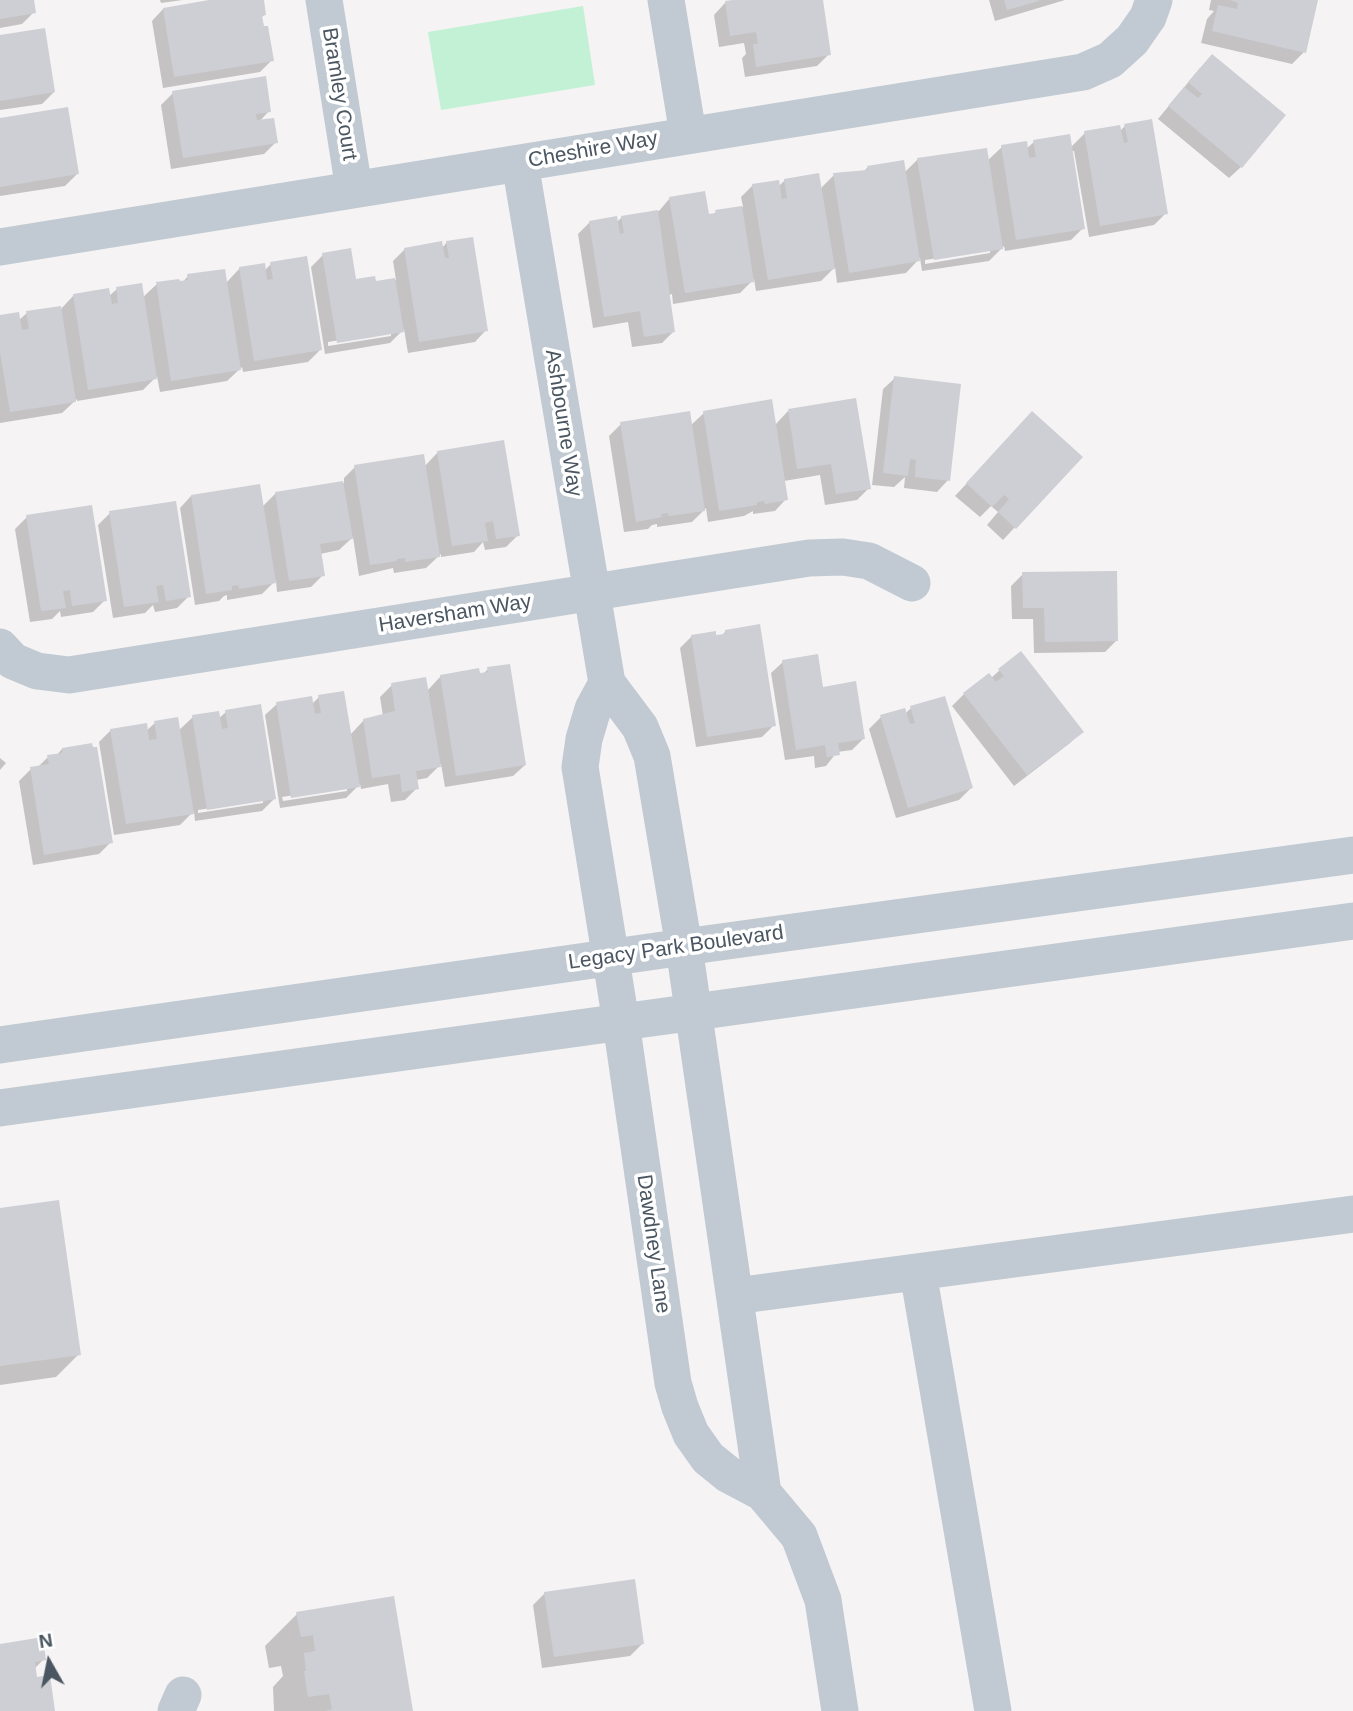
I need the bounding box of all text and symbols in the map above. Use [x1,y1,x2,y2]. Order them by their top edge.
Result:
street label: Bramley Court [316,26,362,162]
street label: Cheshire Way [526,126,660,174]
street label: Ashbourne Way [539,348,587,498]
street label: Haversham Way [377,589,533,639]
street label: Legacy Park Boulevard [567,920,785,976]
street label: Dawdney Lane [631,1173,675,1315]
north arrow [14,1627,84,1697]
text: N [37,1629,54,1652]

